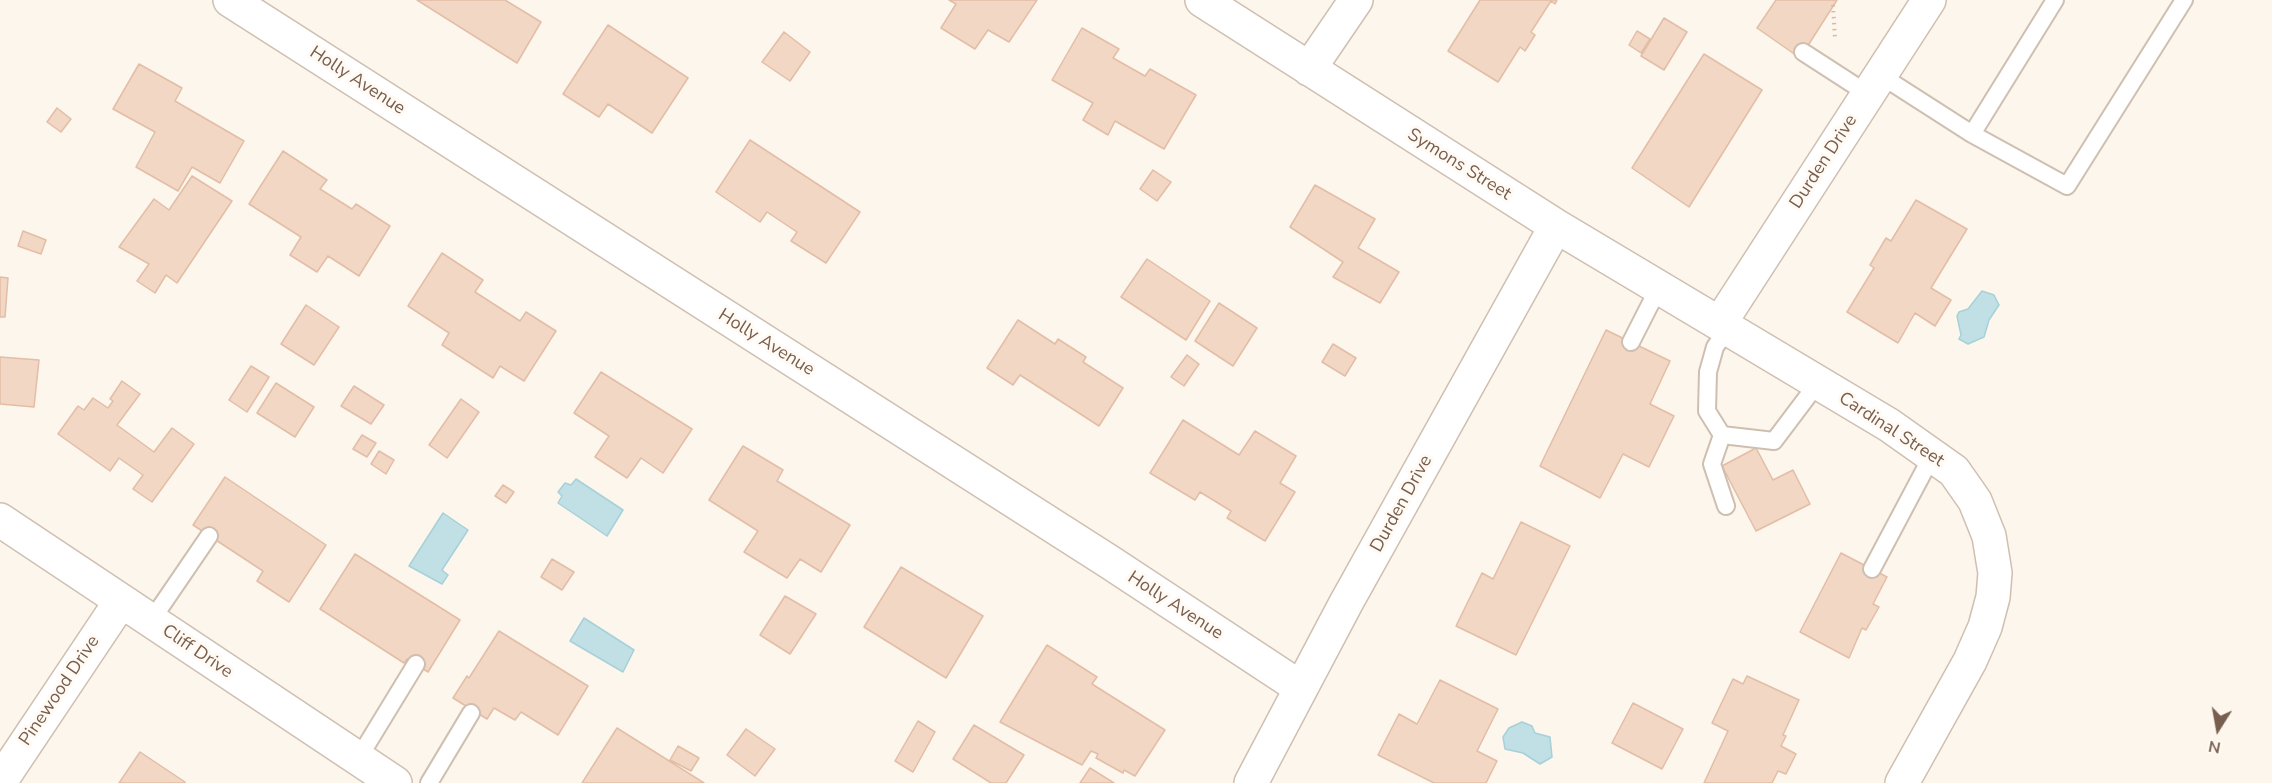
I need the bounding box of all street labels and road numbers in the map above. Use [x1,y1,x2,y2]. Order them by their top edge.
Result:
street label: Holly Avenue [305,42,409,120]
street label: Durden Drive [1786,111,1862,213]
street label: Symons Street [1403,125,1515,205]
street label: Holly Avenue [714,305,818,381]
street label: Cardinal Street [1834,388,1948,472]
street label: Durden Drive [1367,452,1437,556]
street label: Holly Avenue [1123,567,1227,645]
street label: Cliff Drive [158,621,236,683]
street label: Pinewood Drive [15,632,105,750]

